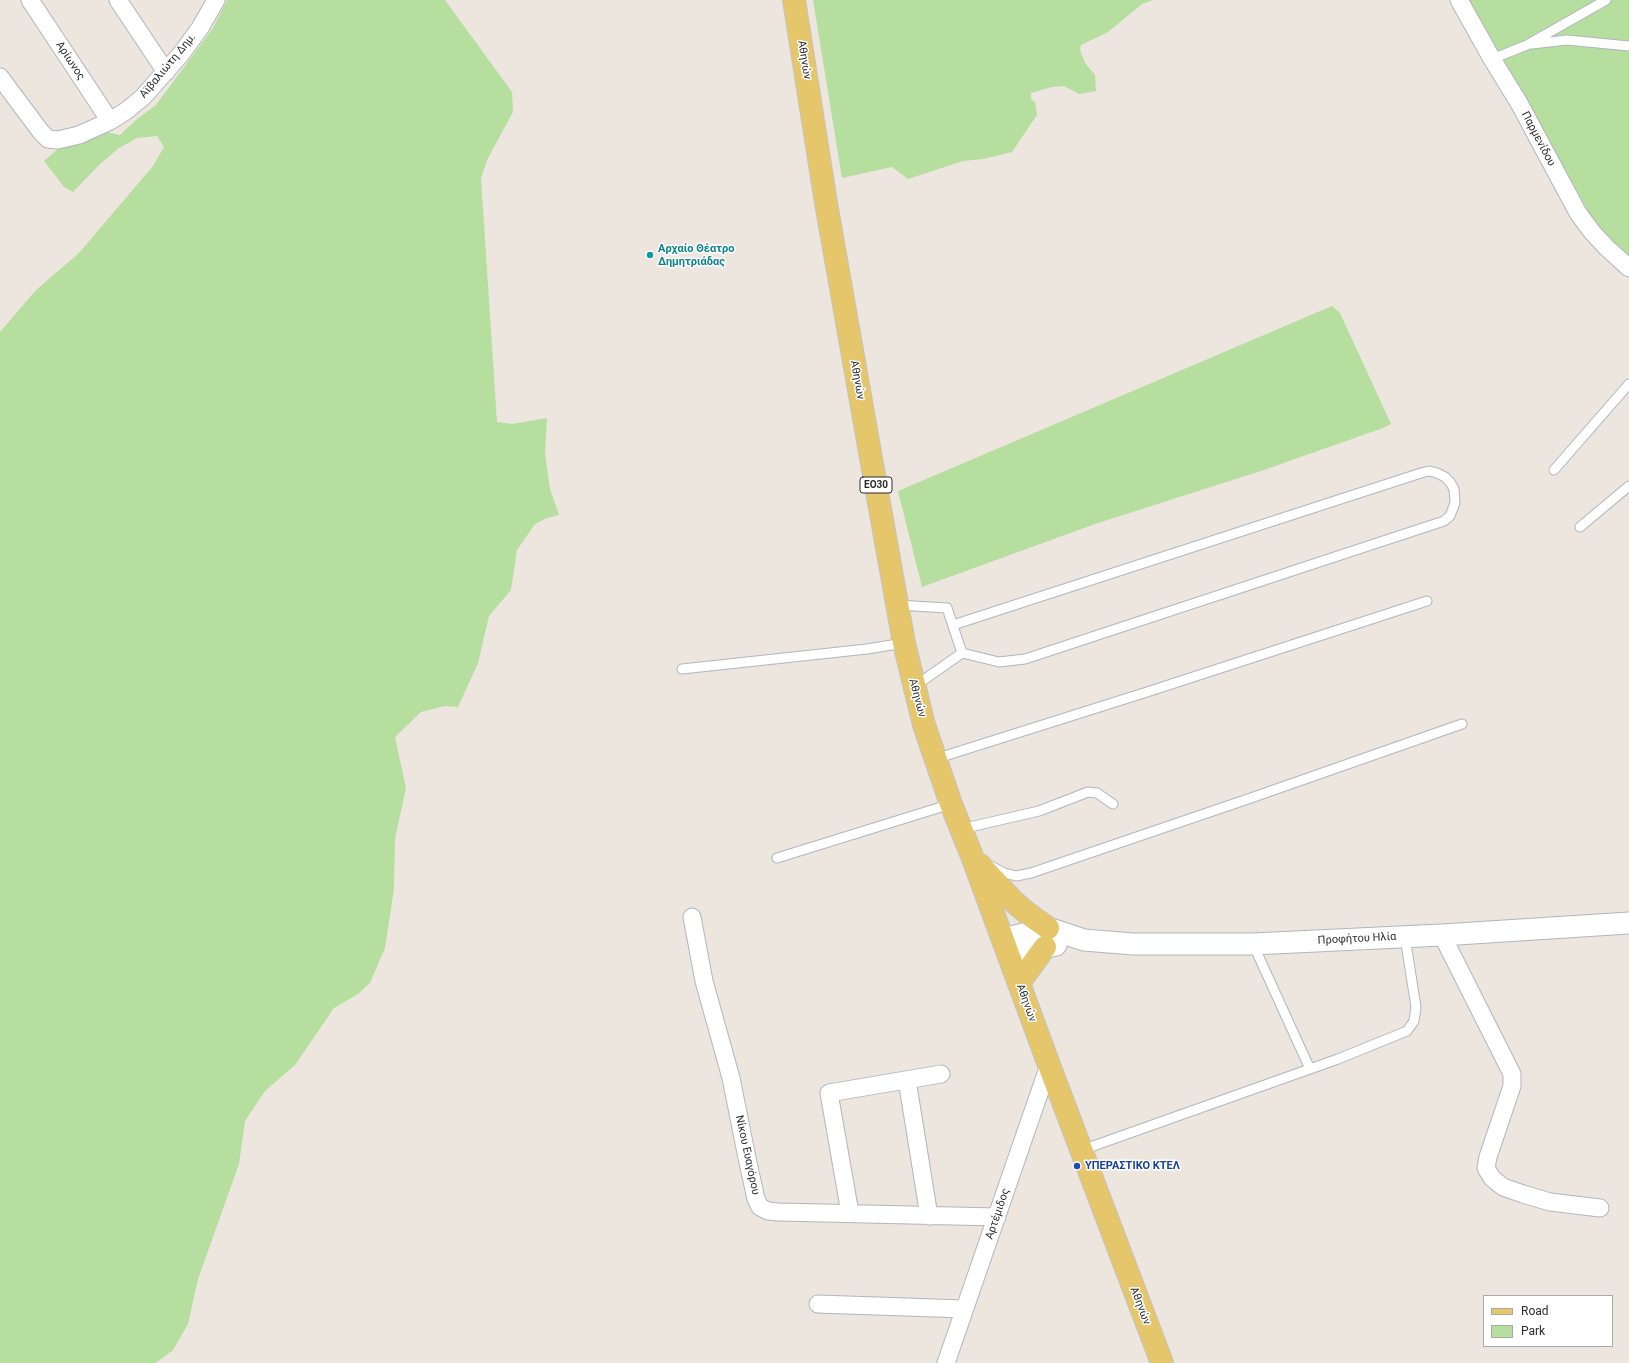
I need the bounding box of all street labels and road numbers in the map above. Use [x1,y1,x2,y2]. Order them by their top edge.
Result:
street label: Αϊβαλιώτη Δημ. [137,31,199,101]
street label: Αρίωνος [53,39,87,83]
street label: Αθηνών [794,40,814,80]
street label: Παρμενίδου [1518,109,1558,169]
street label: Αθηνών [847,359,867,401]
road number: ΕΟ30 [860,477,892,493]
street label: Αθηνών [906,677,928,719]
street label: Προφήτου Ηλία [1317,930,1397,948]
street label: Αθηνών [1013,982,1039,1024]
street label: Νίκου Ευαγόρου [732,1114,762,1196]
street label: Αρτέμιδος [983,1187,1013,1241]
street label: Αθηνών [1127,1285,1153,1327]

